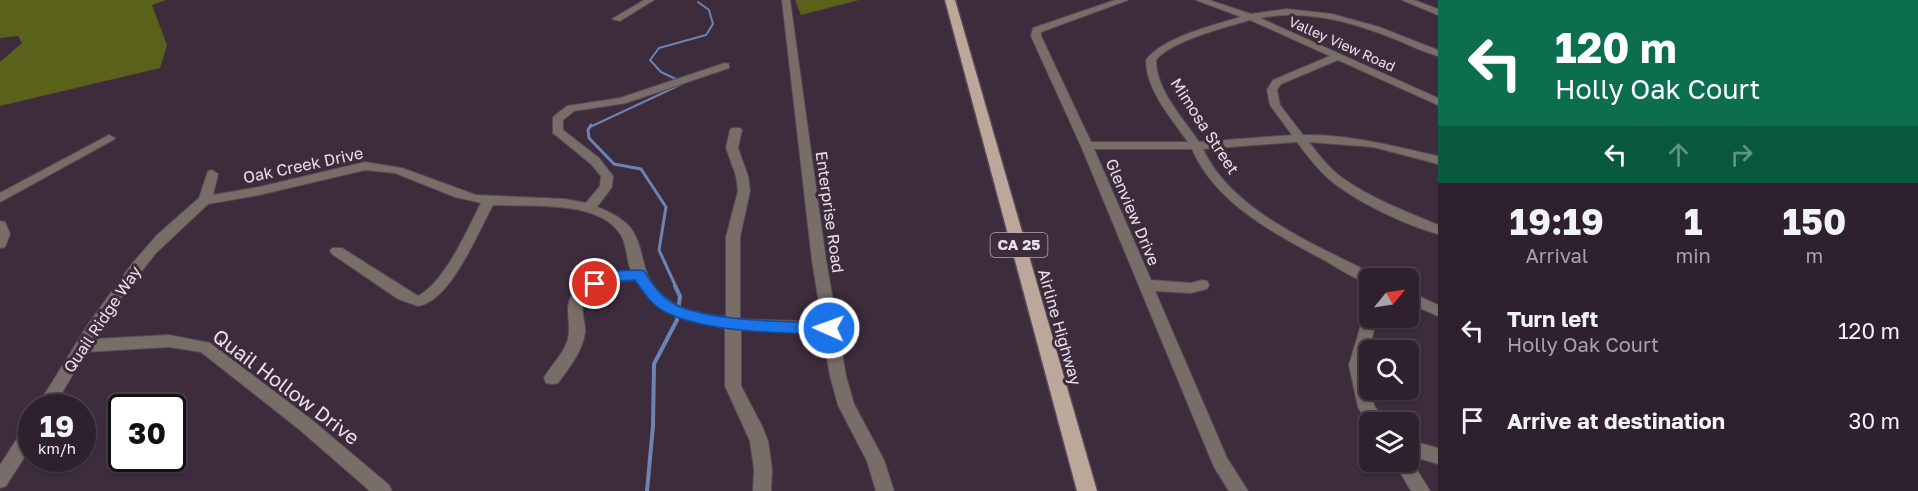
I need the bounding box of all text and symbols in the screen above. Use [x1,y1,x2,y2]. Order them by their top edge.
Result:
street label: Valley View Road [1286,12,1398,75]
text: 120 m [1555,22,1677,72]
icon: left [1456,24,1534,102]
text: Holly Oak Court [1555,73,1760,105]
street label: Mimosa Street [1166,74,1244,178]
icon: left [1599,138,1632,171]
icon: ahead [1662,138,1695,171]
icon: right [1725,138,1758,171]
street label: Oak Creek Drive [241,143,365,187]
street label: Enterprise Road [812,150,848,274]
street label: Glenview Drive [1102,156,1164,268]
text: 19:19 [1510,200,1604,243]
text: 1 [1684,200,1702,243]
text: 150 [1782,200,1846,243]
road number: CA 25 [990,233,1048,257]
text: Arrival [1525,243,1588,267]
text: min [1676,243,1711,267]
text: m [1806,243,1823,267]
pin [569,258,620,309]
street label: Quail Ridge Way [59,262,145,376]
icon: arrive [578,267,611,300]
street label: Airline Highway [1034,267,1086,387]
north arrow [1359,268,1419,328]
map controls [1359,268,1419,472]
position arrow [797,296,861,360]
text: Turn left [1507,305,1598,332]
icon: left [1456,314,1489,347]
text: 120 m [1838,317,1900,344]
street label: Quail Hollow Drive [209,323,365,449]
text: Holly Oak Court [1507,332,1659,356]
button: search [1359,340,1419,400]
speed limit sign: 30 [108,394,186,472]
icon: arrive [1456,404,1489,437]
text: Arrive at destination [1507,407,1725,434]
text: 30 m [1849,407,1900,434]
text: 19 [40,408,74,444]
button: layers [1359,412,1419,472]
text: km/h [38,439,76,457]

